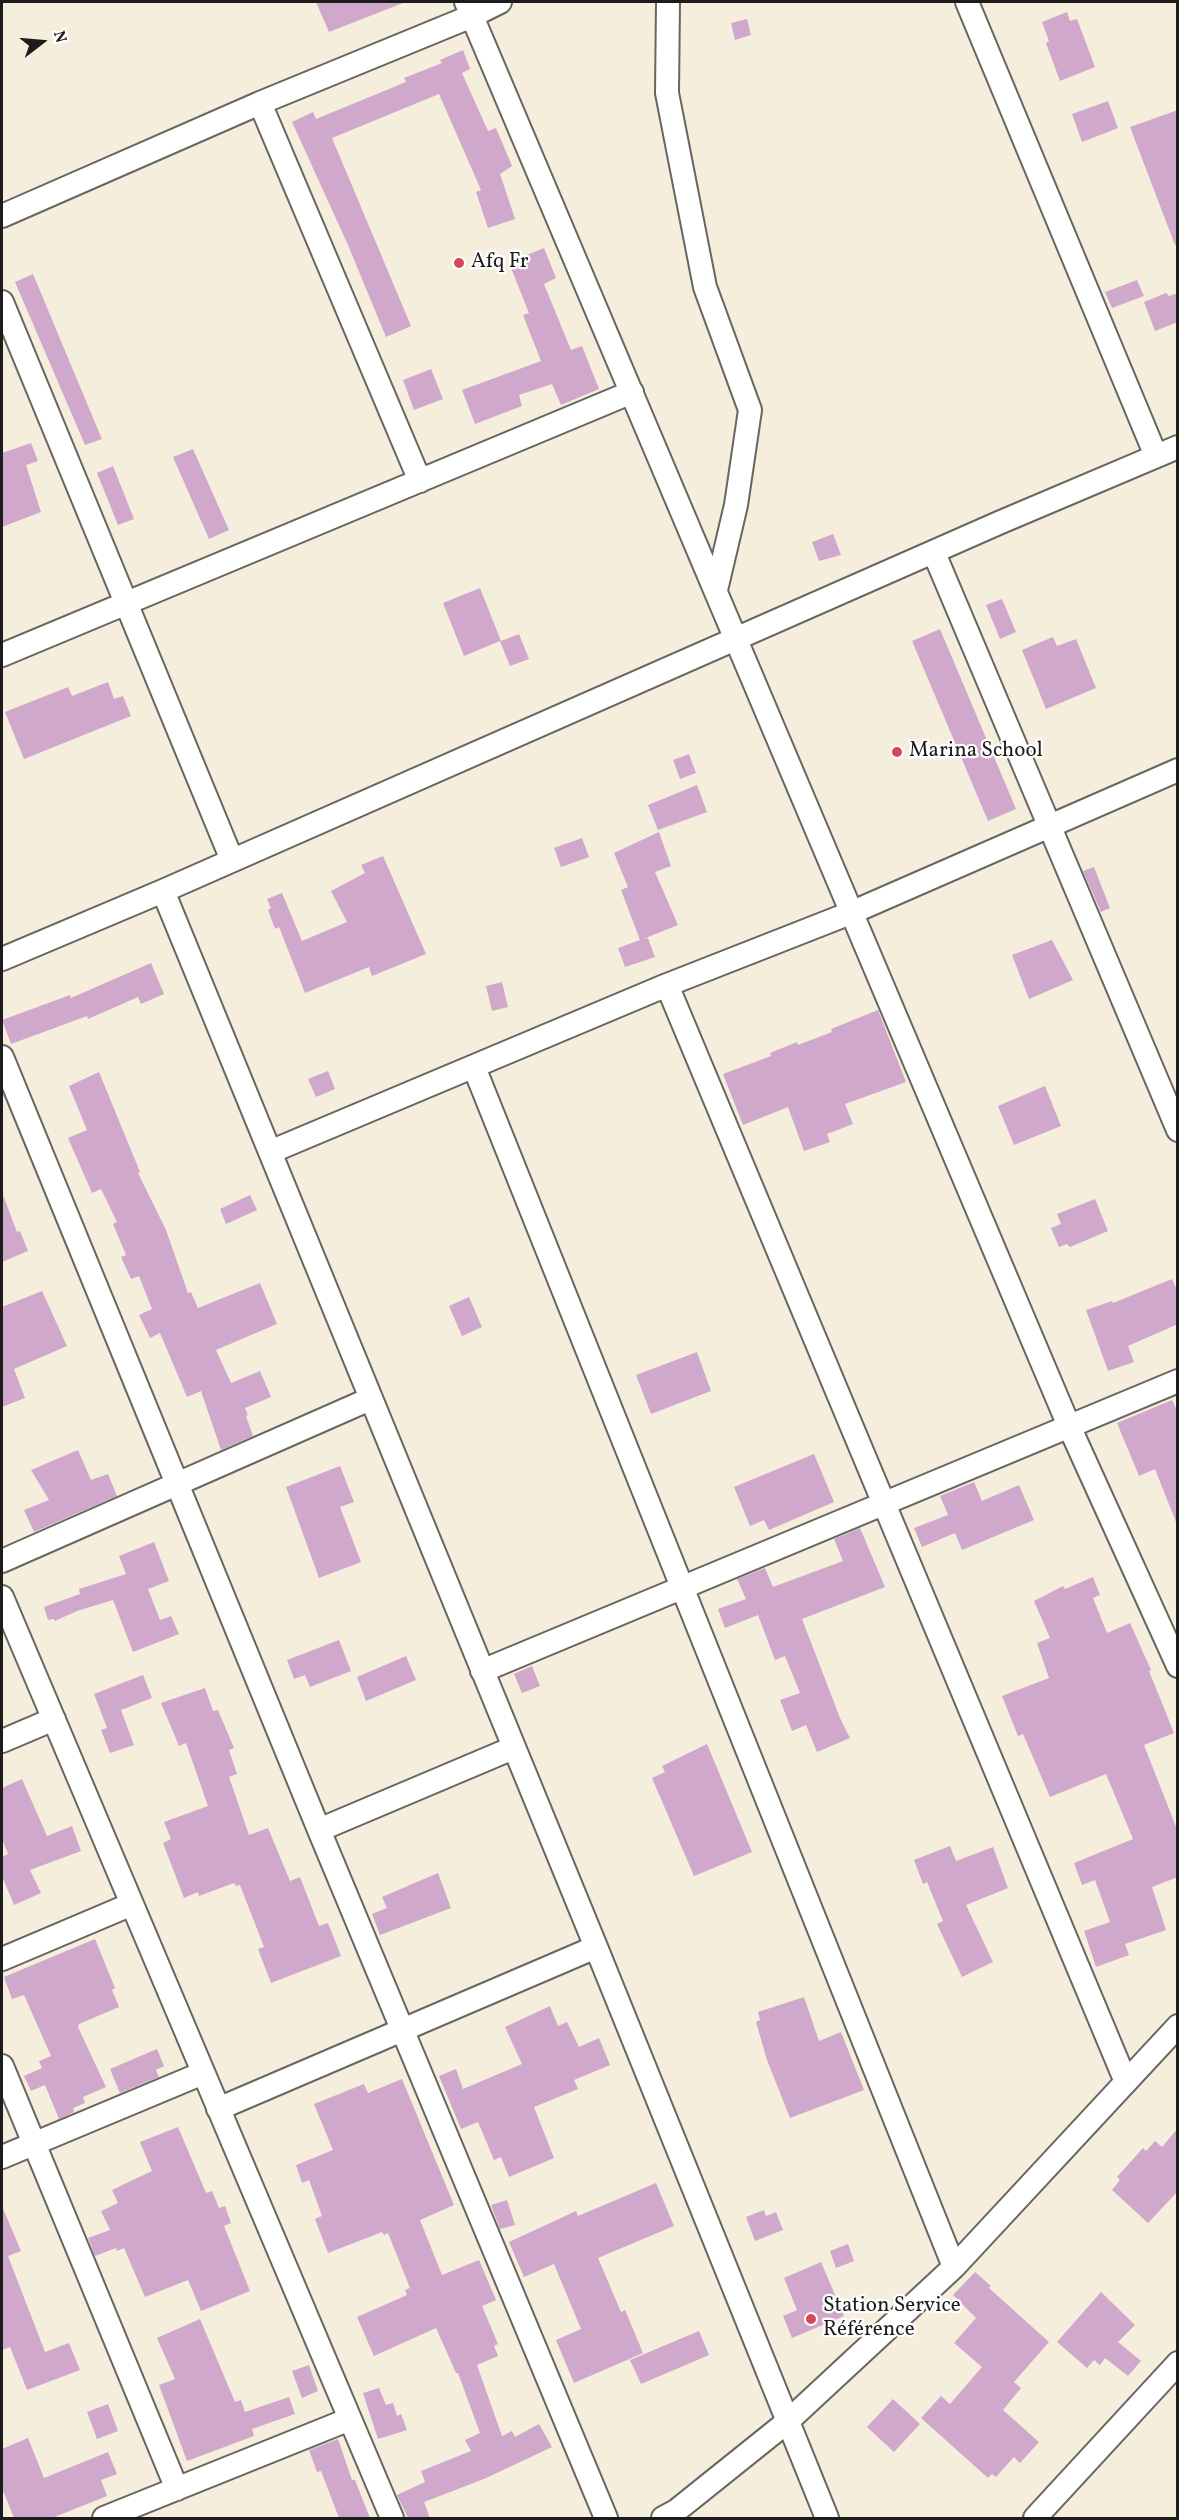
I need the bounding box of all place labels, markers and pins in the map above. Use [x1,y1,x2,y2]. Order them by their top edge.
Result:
place label: Afq Fr [471,250,529,276]
marker: Afq Fr [452,256,466,270]
place label: Marina School [909,739,1043,765]
marker: Marina School [890,745,904,759]
place label: Station Service Référence [823,2294,961,2344]
marker: Station Service Référence [804,2312,818,2326]

